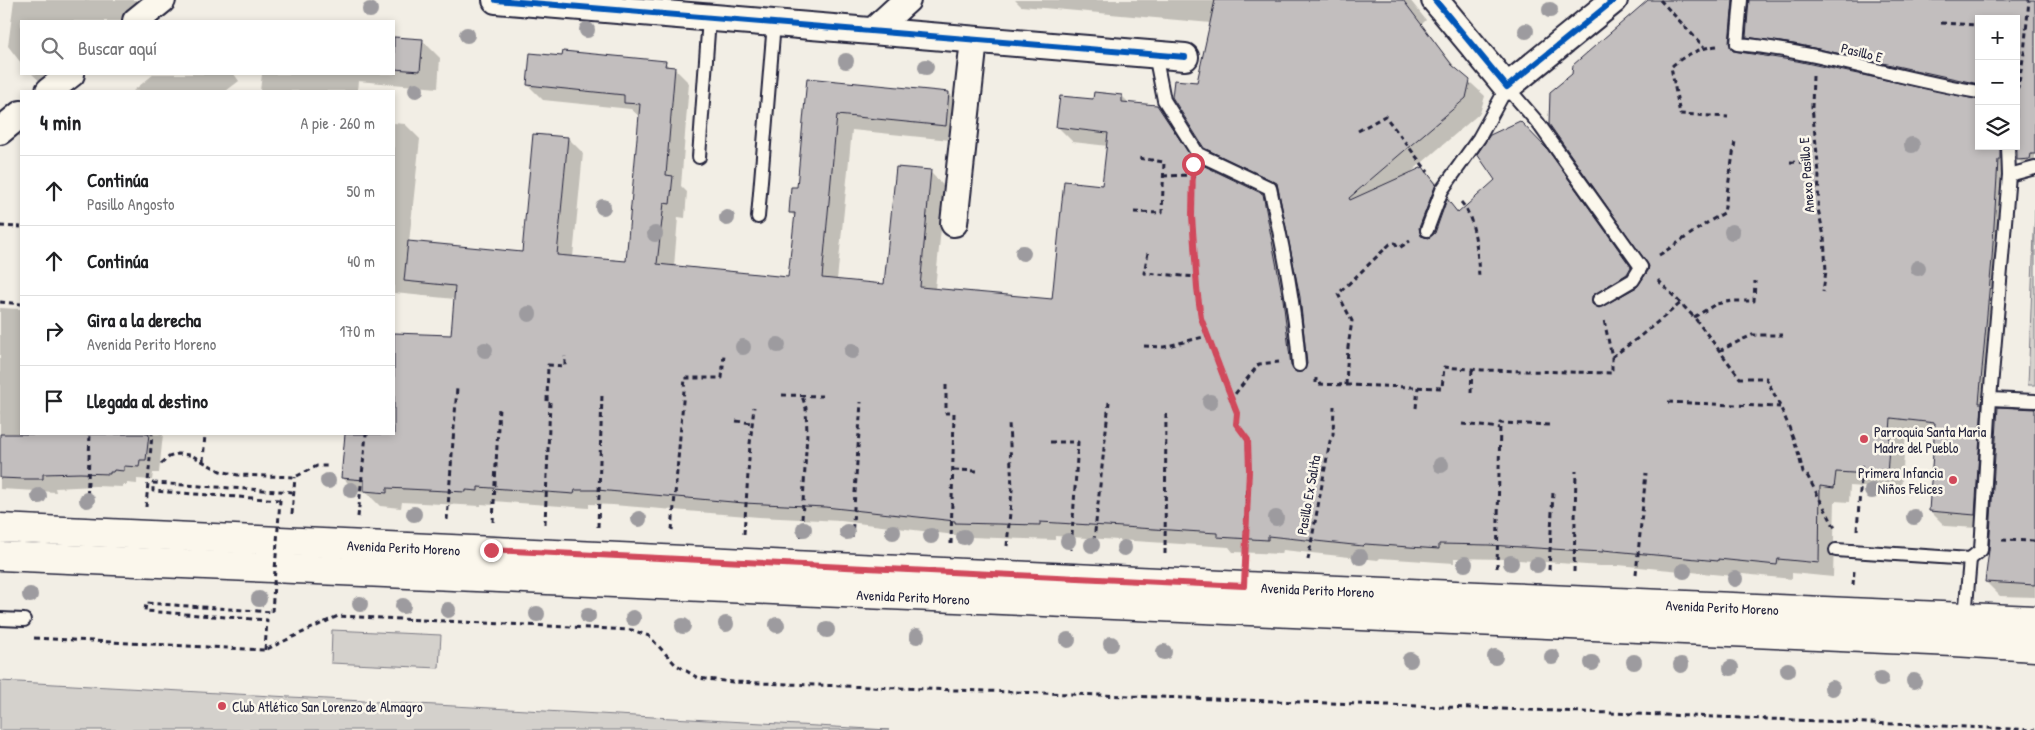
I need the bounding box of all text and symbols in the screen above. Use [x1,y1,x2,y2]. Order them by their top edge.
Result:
map controls [1975,15,2020,150]
button: + [1975,15,2020,60]
search box [20,20,395,75]
icon: search [38,34,66,62]
text: Buscar aquí [78,35,157,61]
street label: Pasillo E [1839,38,1885,66]
button: − [1975,60,2020,105]
button: layers [1975,105,2020,150]
text: 4 min [40,108,81,137]
text: A pie · 260 m [301,112,375,134]
street label: Anexo Pasillo E [1794,137,1818,213]
route start [1182,153,1205,176]
text: Continúa [87,167,148,193]
icon: ahead [40,177,68,205]
text: 50 m [347,180,375,202]
text: Pasillo Angosto [87,193,174,215]
icon: ahead [40,247,68,275]
text: Continúa [87,248,148,274]
text: 40 m [347,250,375,272]
text: Gira a la derecha [87,307,201,333]
icon: right [40,317,68,345]
text: 170 m [340,320,375,342]
text: Avenida Perito Moreno [87,333,216,355]
icon: arrive [40,387,68,415]
text: Llegada al destino [87,388,208,414]
place label: Parroquia Santa Maria Madre del Pueblo [1874,422,1987,457]
marker: Parroquia Santa Maria Madre del Pueblo [1858,433,1870,445]
street label: Pasillo Ex Salita [1292,453,1324,536]
place label: Primera Infancia Niños Felices [1858,463,1944,498]
marker: Primera Infancia Niños Felices [1947,474,1959,486]
street label: Avenida Perito Moreno [347,535,461,559]
route end [480,539,503,562]
street label: Avenida Perito Moreno [1261,577,1375,601]
street label: Avenida Perito Moreno [856,584,970,608]
street label: Avenida Perito Moreno [1665,595,1780,618]
place label: Club Atlético San Lorenzo de Almagro [232,697,423,717]
marker: Club Atlético San Lorenzo de Almagro [216,700,228,712]

